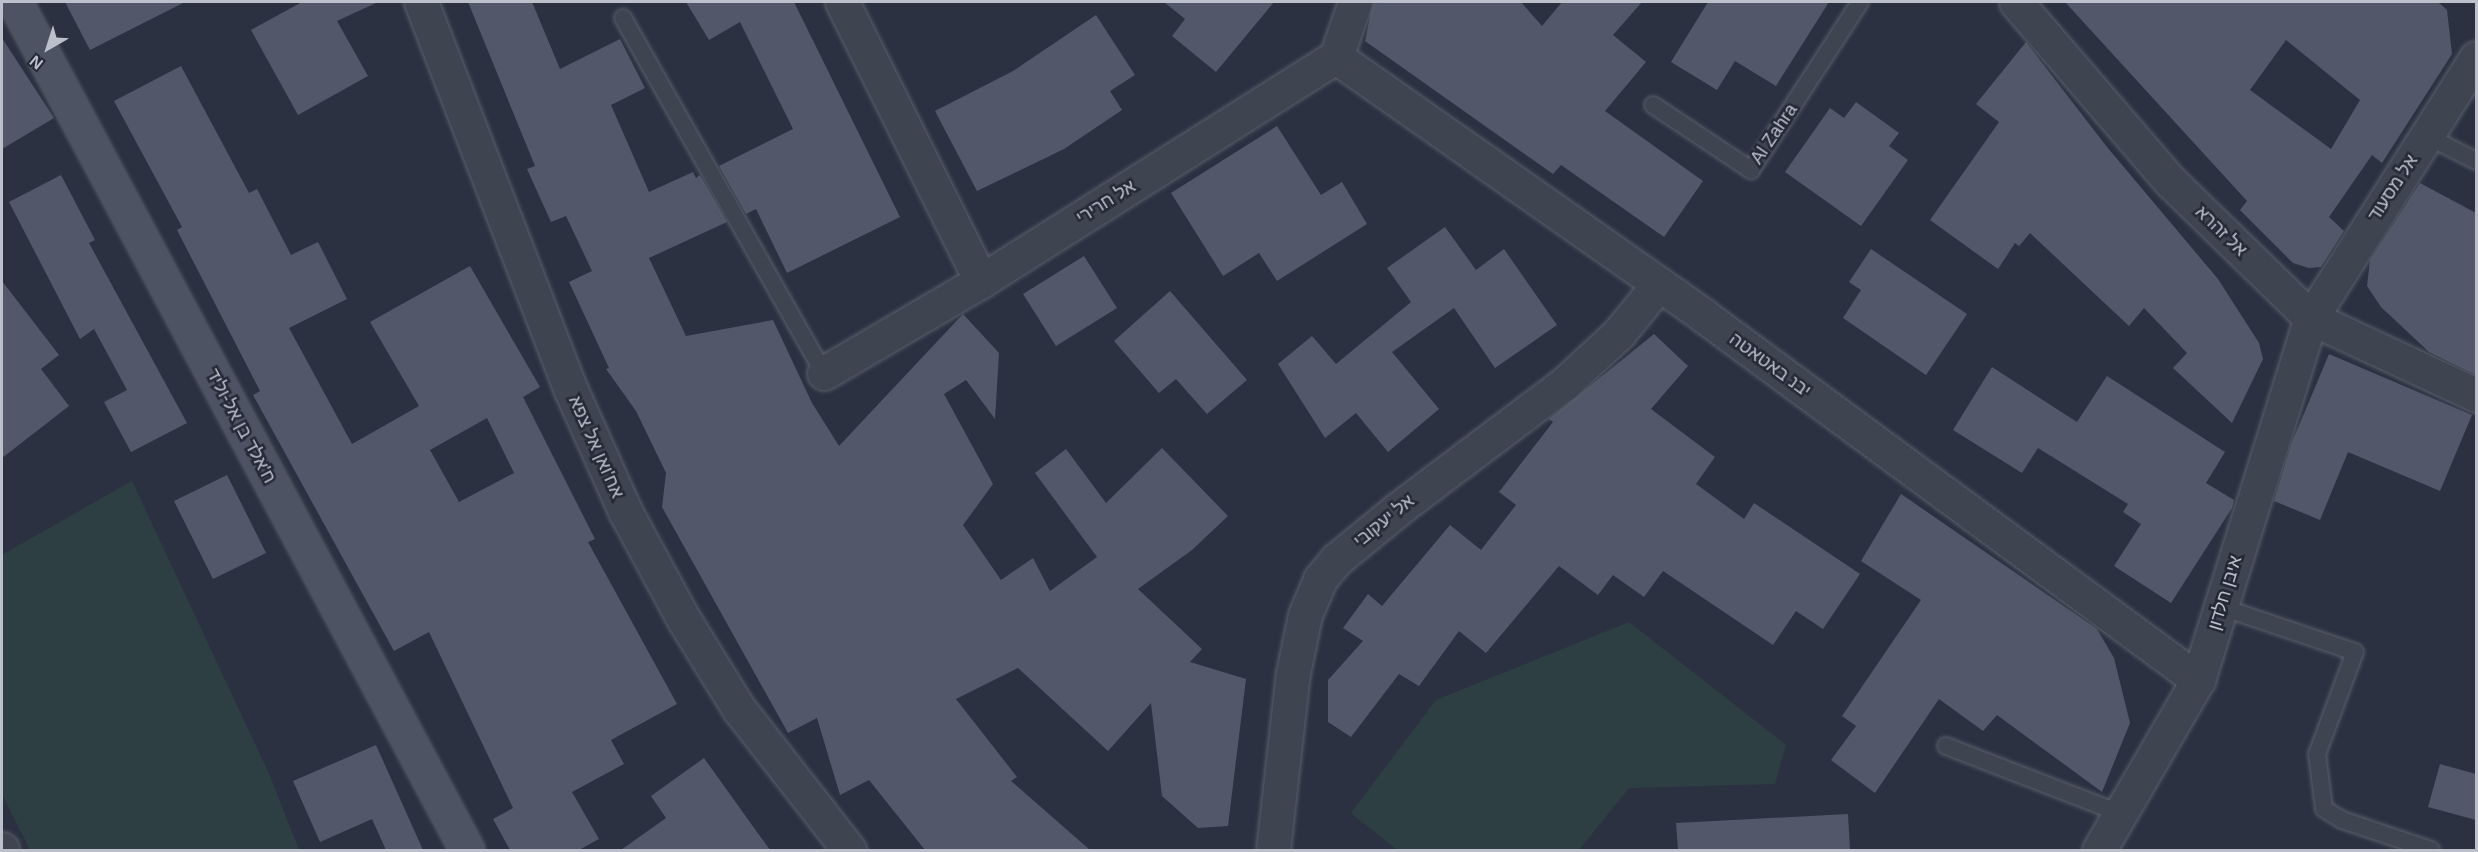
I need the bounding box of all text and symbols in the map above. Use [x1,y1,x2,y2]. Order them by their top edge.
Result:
north arrow [18,18,78,78]
text: N [27,52,46,73]
street label: Al Zahra [1746,100,1802,168]
street label: אל מסעוד [2364,151,2422,225]
street label: אל חרירי [1072,175,1140,229]
street label: אל זהרא [2191,201,2251,261]
street label: יבנ באטאטה [1725,328,1815,402]
street label: ח'אלד בן אל-וליד [202,365,280,487]
street label: אח'ואן אל צפא [564,392,628,502]
street label: אל יעקובי [1349,490,1419,552]
street label: איבן חלדון [2203,553,2247,633]

